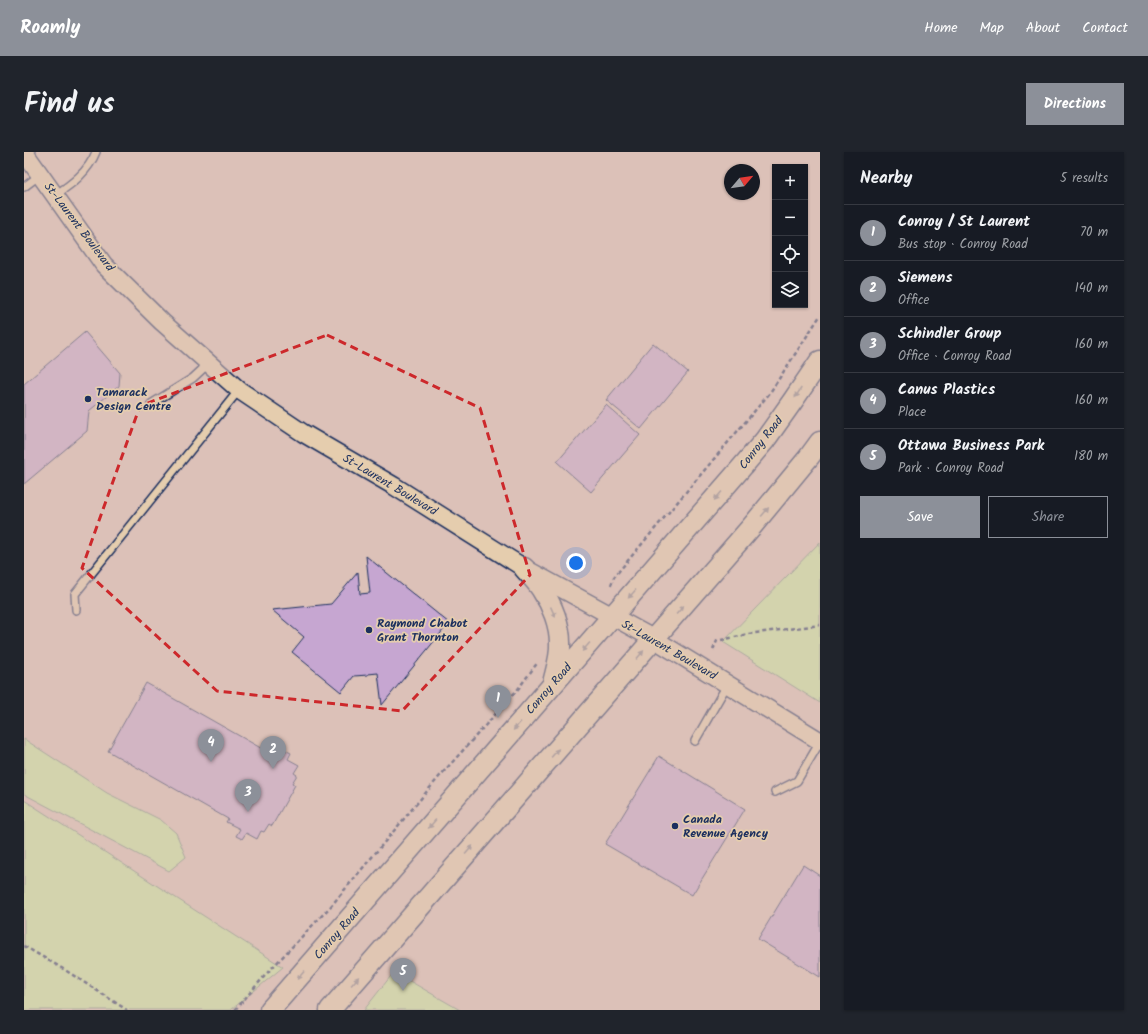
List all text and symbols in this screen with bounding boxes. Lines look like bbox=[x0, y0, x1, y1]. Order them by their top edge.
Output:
text: Roamly bbox=[20, 13, 80, 43]
text: Home bbox=[924, 17, 958, 39]
text: Map bbox=[980, 17, 1004, 39]
text: About bbox=[1026, 17, 1060, 39]
text: Contact bbox=[1082, 17, 1128, 39]
text: Find us bbox=[24, 82, 115, 127]
button: Directions bbox=[1026, 83, 1124, 125]
north arrow bbox=[724, 164, 760, 200]
map controls bbox=[772, 164, 808, 308]
button: + bbox=[772, 164, 808, 200]
text: Nearby bbox=[860, 165, 912, 192]
text: 5 results bbox=[1060, 168, 1108, 189]
street label: St-Laurent Boulevard bbox=[39, 178, 120, 276]
button: − bbox=[772, 200, 808, 236]
text: Conroy / St Laurent bbox=[898, 210, 1030, 234]
text: 1 bbox=[871, 222, 875, 243]
text: 70 m bbox=[1080, 222, 1108, 243]
text: Bus stop · Conroy Road bbox=[898, 234, 1028, 255]
button: locate bbox=[772, 236, 808, 272]
text: Siemens bbox=[898, 266, 952, 290]
button: layers bbox=[772, 272, 808, 308]
text: 2 bbox=[869, 278, 877, 299]
text: 140 m bbox=[1075, 278, 1108, 299]
text: Office bbox=[898, 290, 929, 311]
text: Schindler Group bbox=[898, 322, 1001, 346]
text: 3 bbox=[869, 334, 877, 355]
text: 160 m bbox=[1075, 334, 1108, 355]
text: Office · Conroy Road bbox=[898, 346, 1011, 367]
text: Canus Plastics bbox=[898, 378, 995, 402]
place label: Tamarack Design Centre bbox=[96, 383, 171, 416]
one-way arrow bbox=[794, 388, 802, 399]
text: 4 bbox=[869, 390, 877, 411]
text: 160 m bbox=[1075, 390, 1108, 411]
marker: Tamarack Design Centre bbox=[83, 394, 93, 404]
text: Place bbox=[898, 402, 926, 423]
street label: Conroy Road bbox=[734, 412, 788, 474]
text: Ottawa Business Park bbox=[898, 434, 1044, 458]
text: 5 bbox=[870, 446, 876, 467]
text: 180 m bbox=[1074, 446, 1108, 467]
street label: St-Laurent Boulevard bbox=[339, 449, 442, 521]
text: Park · Conroy Road bbox=[898, 458, 1003, 479]
one-way arrow bbox=[713, 490, 722, 501]
button: Save bbox=[860, 496, 980, 538]
button: Share bbox=[988, 496, 1108, 538]
one-way arrow bbox=[760, 506, 769, 517]
your location bbox=[566, 553, 586, 573]
one-way arrow bbox=[628, 588, 637, 599]
one-way arrow bbox=[675, 605, 684, 615]
one-way arrow bbox=[550, 606, 556, 617]
place label: Raymond Chabot Grant Thornton bbox=[377, 614, 468, 647]
street label: St-Laurent Boulevard bbox=[618, 615, 721, 686]
marker: Raymond Chabot Grant Thornton bbox=[364, 625, 374, 635]
one-way arrow bbox=[582, 642, 591, 651]
one-way arrow bbox=[636, 650, 645, 660]
street label: Conroy Road bbox=[521, 658, 577, 719]
pin: 1 bbox=[485, 685, 511, 718]
one-way arrow bbox=[513, 721, 522, 731]
pin: 4 bbox=[198, 729, 224, 762]
pin: 2 bbox=[260, 736, 286, 769]
one-way arrow bbox=[550, 747, 559, 758]
pin: 3 bbox=[235, 779, 261, 812]
place label: Canada Revenue Agency bbox=[683, 810, 769, 843]
one-way arrow bbox=[427, 819, 437, 829]
marker: Canada Revenue Agency bbox=[670, 821, 680, 831]
one-way arrow bbox=[464, 845, 473, 855]
street label: Conroy Road bbox=[309, 903, 365, 964]
pin: 5 bbox=[390, 958, 416, 991]
one-way arrow bbox=[296, 970, 305, 980]
one-way arrow bbox=[351, 975, 360, 986]

